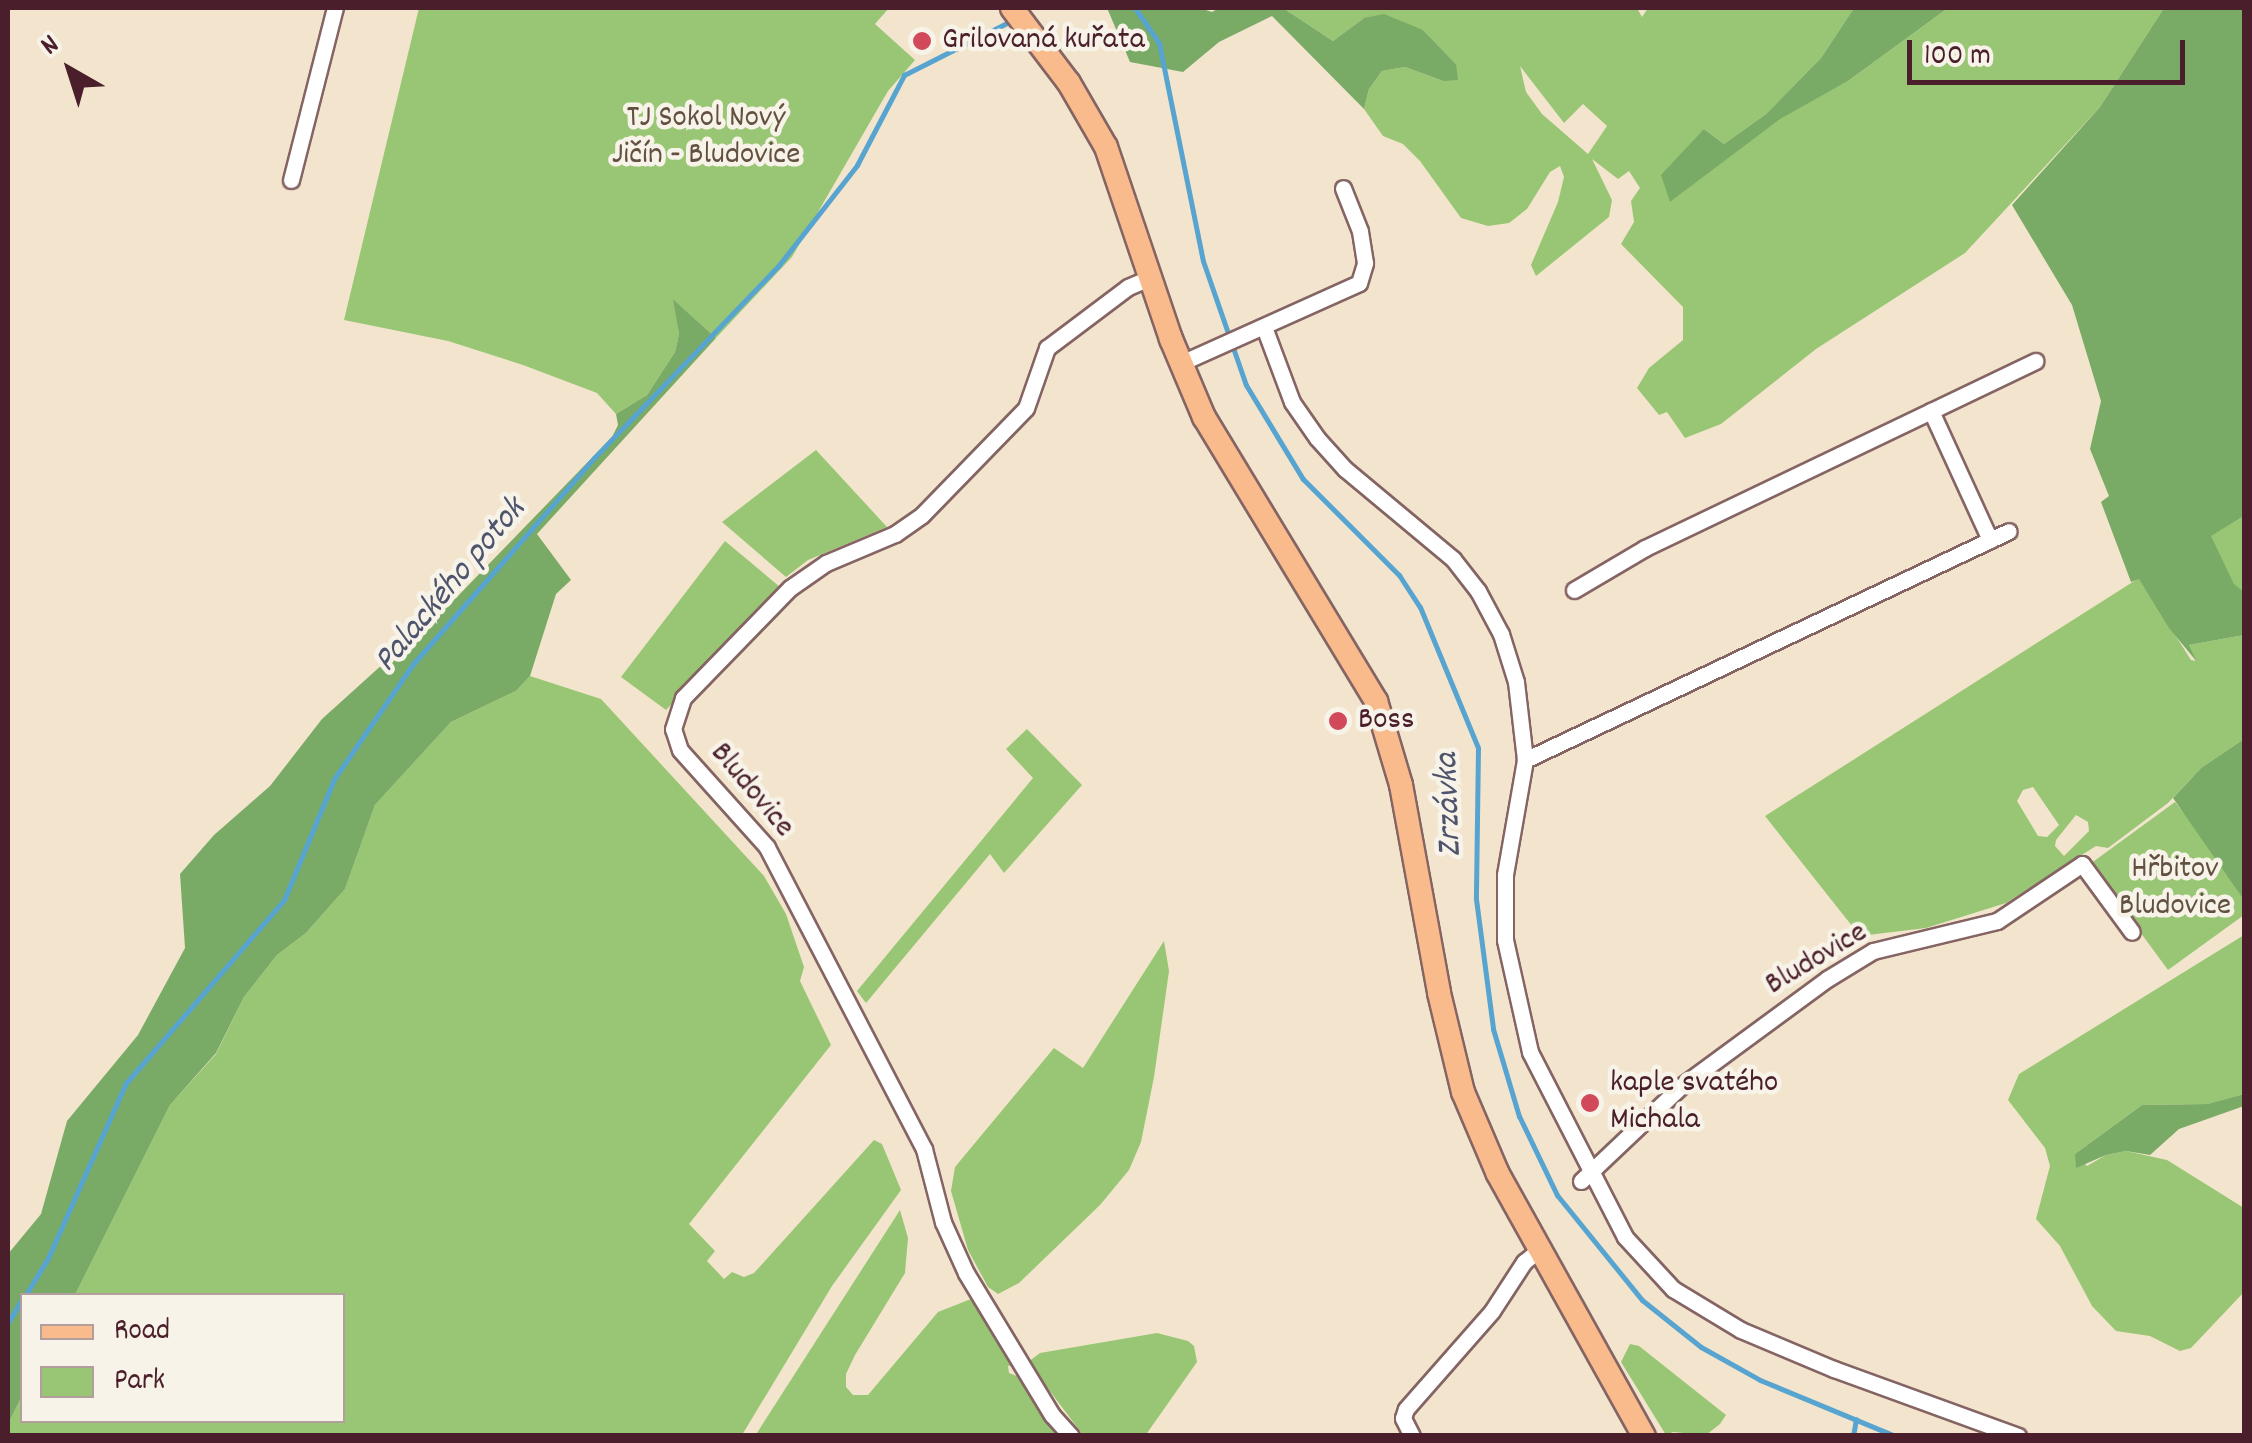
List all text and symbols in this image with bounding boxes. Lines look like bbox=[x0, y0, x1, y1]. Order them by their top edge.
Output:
north arrow bbox=[20, 20, 120, 120]
scale bar bbox=[1912, 20, 2190, 82]
place label: Grilovaná kuřata bbox=[942, 22, 1145, 60]
text: N bbox=[33, 27, 69, 67]
marker: Grilovaná kuřata bbox=[911, 30, 933, 52]
text: 100 m bbox=[1924, 36, 1991, 79]
park label: TJ Sokol Nový Jičín - Bludovice bbox=[612, 101, 800, 176]
water label: Palackého potok bbox=[366, 490, 536, 682]
place label: Boss bbox=[1358, 702, 1414, 740]
marker: Boss bbox=[1327, 710, 1349, 732]
street label: Bludovice bbox=[700, 736, 802, 846]
water label: Zrzávka bbox=[1427, 752, 1473, 858]
park label: Hřbitov Bludovice bbox=[2119, 852, 2231, 927]
street label: Bludovice bbox=[1759, 915, 1875, 1005]
place label: kaple svatého Michala bbox=[1610, 1066, 1778, 1141]
marker: kaple svatého Michala bbox=[1579, 1092, 1601, 1114]
legend bbox=[20, 1293, 345, 1423]
text: Road bbox=[114, 1311, 170, 1354]
text: Park bbox=[114, 1361, 165, 1404]

